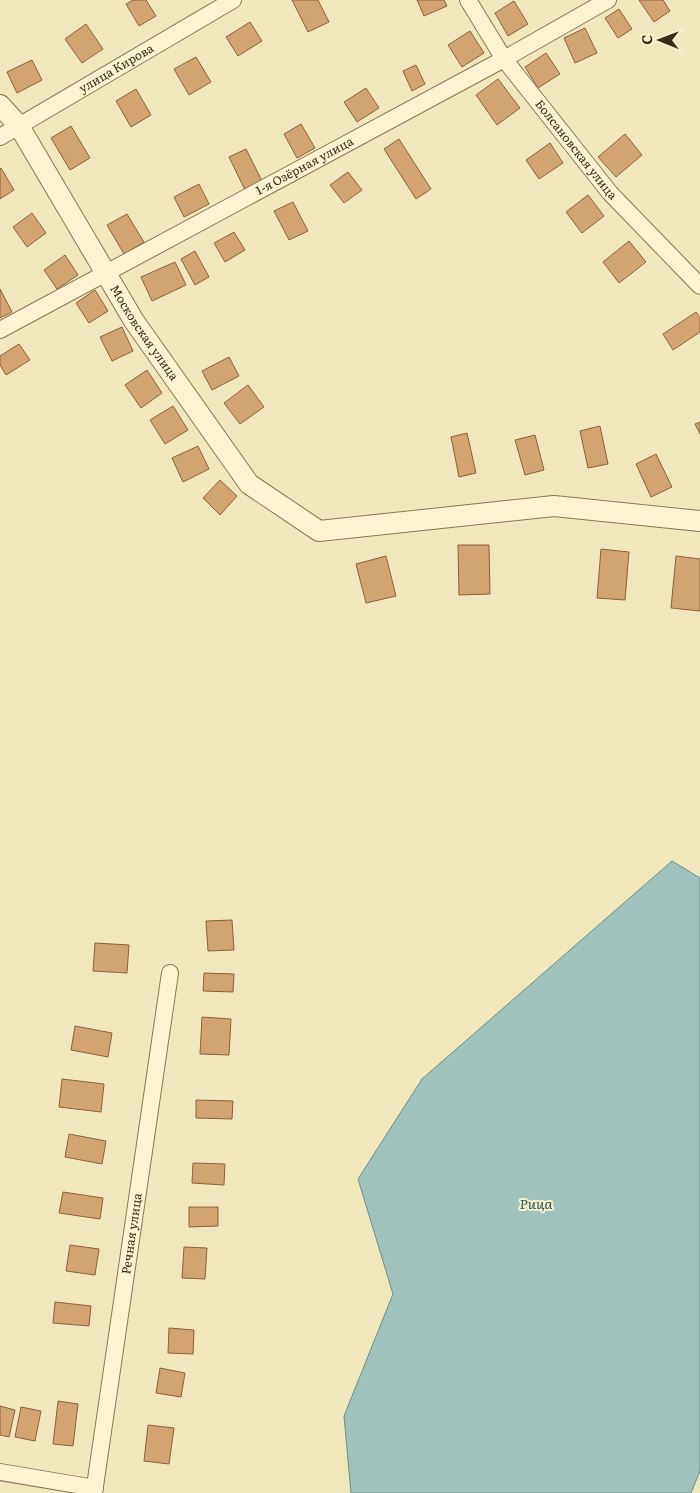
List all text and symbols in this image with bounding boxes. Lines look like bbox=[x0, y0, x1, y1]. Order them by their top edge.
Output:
north arrow bbox=[635, 15, 685, 65]
text: С bbox=[636, 35, 656, 45]
street label: улица Кирова bbox=[75, 38, 157, 97]
street label: Болсановская улица bbox=[531, 95, 622, 204]
street label: 1-я Озёрная улица bbox=[252, 131, 357, 199]
street label: Московская улица bbox=[106, 281, 184, 384]
street label: Речная улица bbox=[116, 1191, 146, 1275]
water label: Рица bbox=[520, 1193, 552, 1213]

